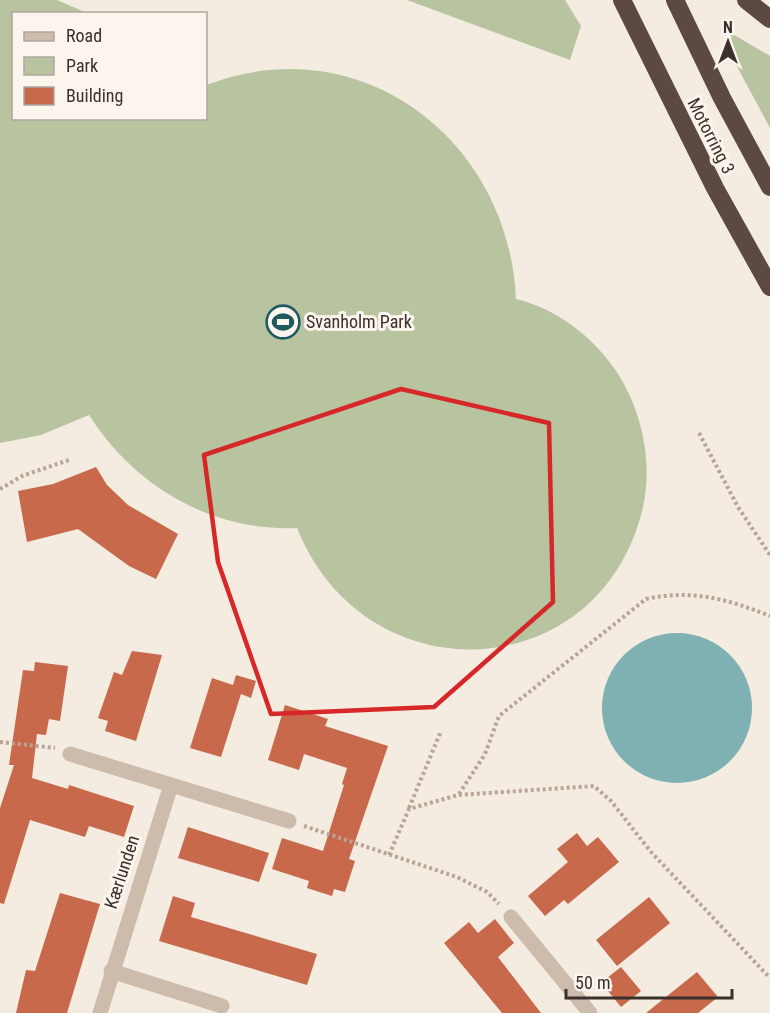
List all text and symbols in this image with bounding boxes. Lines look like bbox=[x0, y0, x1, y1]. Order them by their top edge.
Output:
legend bbox=[12, 12, 207, 120]
north arrow bbox=[698, 12, 758, 72]
text: N bbox=[723, 18, 733, 37]
text: Road bbox=[66, 25, 102, 46]
text: Park bbox=[66, 55, 98, 76]
text: Building bbox=[66, 85, 123, 106]
street label: Motorring 3 bbox=[683, 94, 740, 177]
sports icon: Svanholm Park bbox=[265, 304, 301, 340]
place label: Svanholm Park bbox=[306, 311, 412, 332]
street label: Kærlunden bbox=[100, 832, 143, 911]
scale bar bbox=[566, 962, 732, 1000]
text: 50 m bbox=[575, 972, 610, 993]

